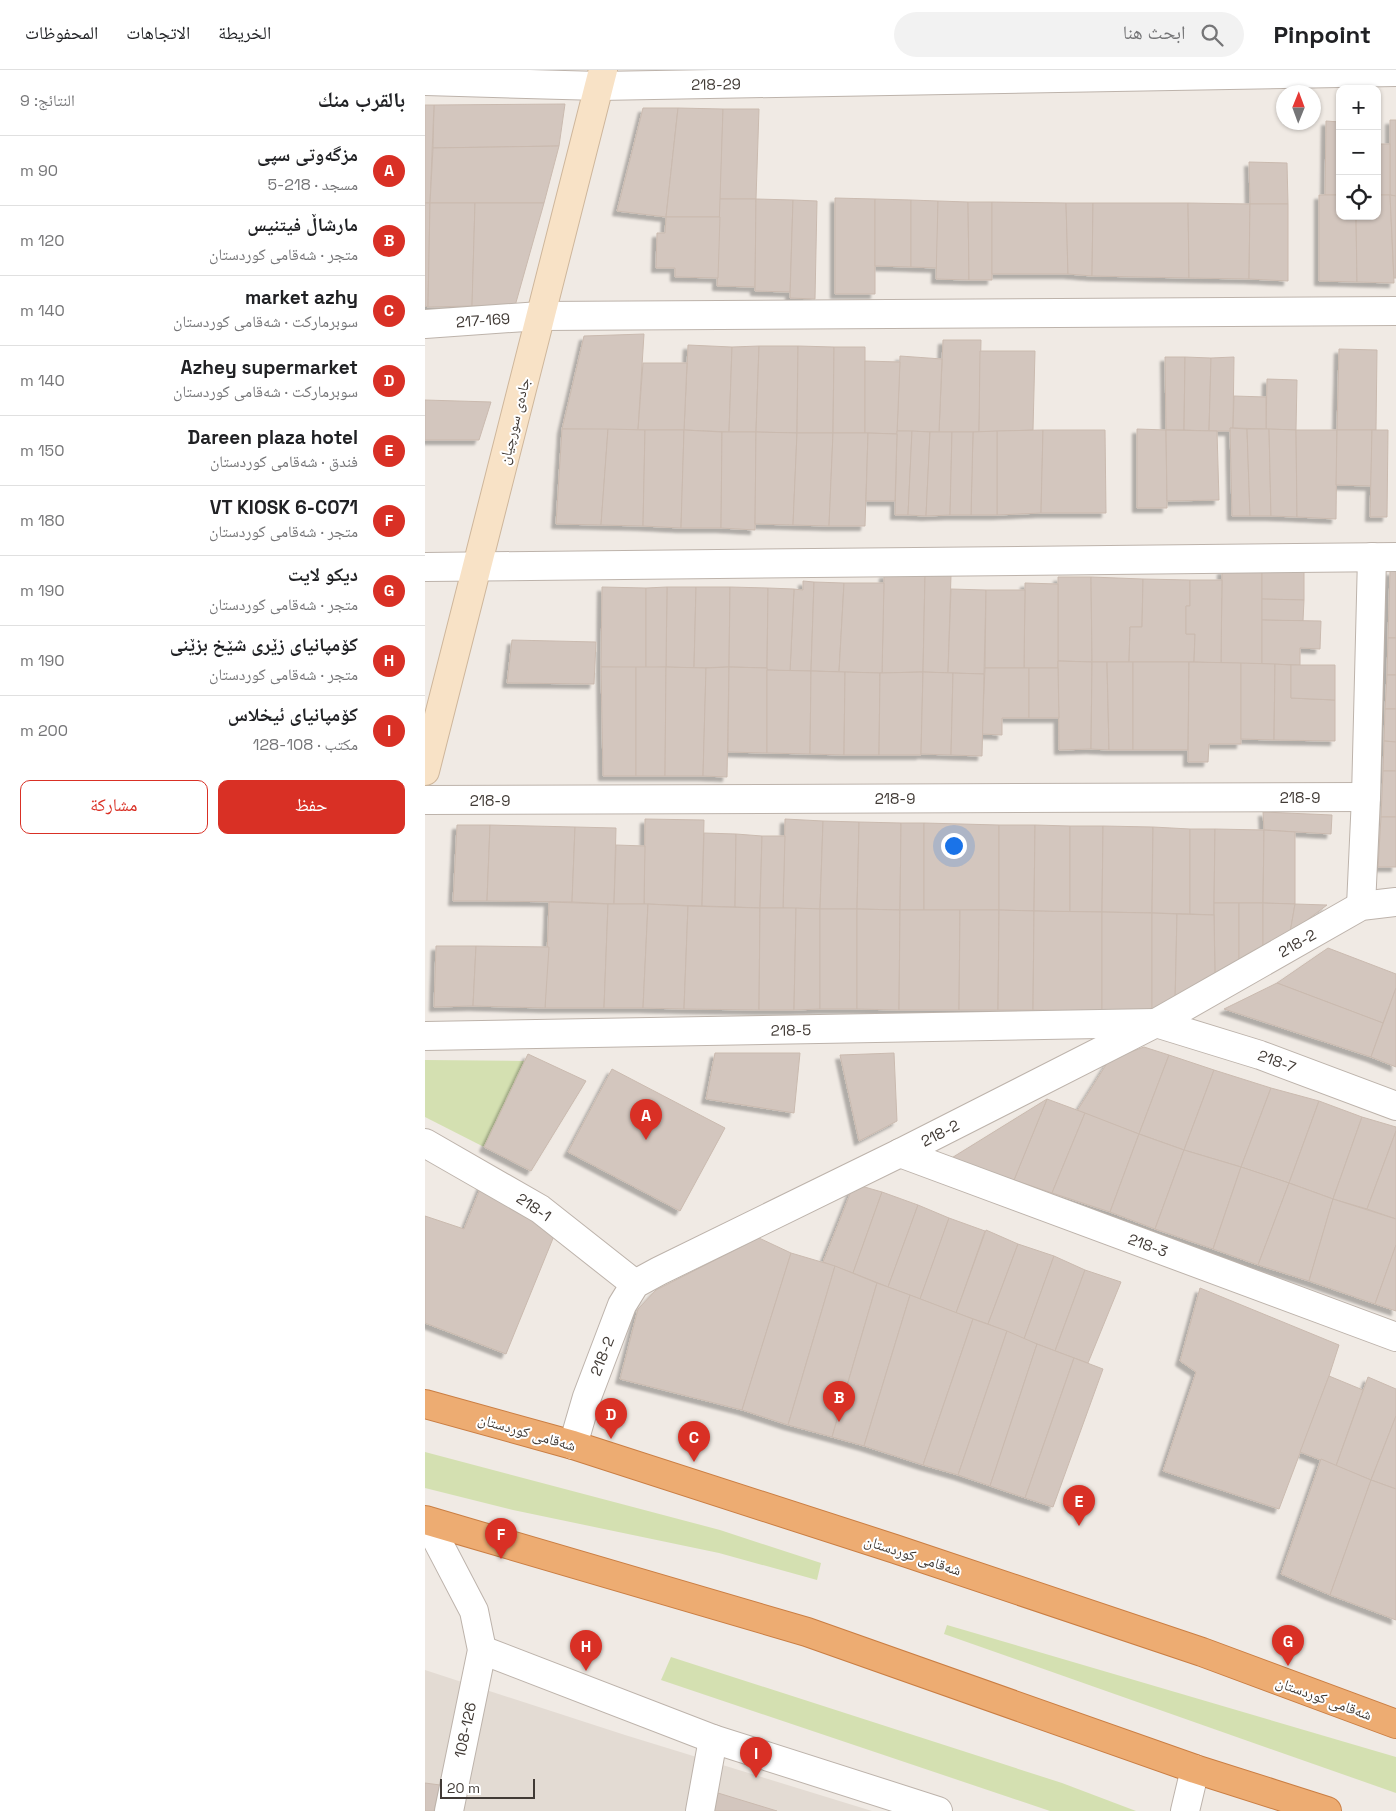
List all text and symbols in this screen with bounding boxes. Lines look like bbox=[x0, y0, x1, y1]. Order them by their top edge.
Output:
search box bbox=[894, 12, 1244, 57]
text: Pinpoint bbox=[1274, 19, 1371, 50]
text: ابحث هنا bbox=[1123, 20, 1186, 45]
text: المحفوظات bbox=[25, 21, 98, 44]
text: الاتجاهات bbox=[126, 21, 190, 44]
text: الخريطة bbox=[218, 21, 271, 44]
icon: search bbox=[1198, 21, 1226, 49]
street label: 218-29 bbox=[691, 74, 741, 94]
north arrow bbox=[1276, 85, 1321, 130]
map controls bbox=[1336, 85, 1381, 220]
button: + bbox=[1336, 85, 1381, 130]
text: بالقرب منك bbox=[318, 86, 405, 113]
text: النتائج: 9 bbox=[20, 90, 75, 111]
button: − bbox=[1336, 130, 1381, 175]
text: مزگەوتی سپی bbox=[257, 142, 358, 167]
text: 90 m bbox=[20, 160, 58, 181]
text: A bbox=[384, 160, 394, 181]
text: مسجد · 218-5 bbox=[267, 174, 358, 195]
button: locate bbox=[1336, 175, 1381, 220]
text: مارشاڵ فیتنیس bbox=[247, 212, 358, 237]
text: 120 m bbox=[20, 230, 64, 251]
text: B bbox=[384, 230, 394, 251]
text: متجر · شەقامی کوردستان bbox=[209, 244, 358, 265]
text: market azhy bbox=[245, 285, 358, 310]
text: 140 m bbox=[20, 300, 65, 321]
text: C bbox=[384, 300, 394, 321]
street label: 217-169 bbox=[455, 309, 511, 331]
text: سوبرماركت · شەقامی کوردستان bbox=[173, 311, 358, 332]
text: Azhey supermarket bbox=[180, 355, 358, 380]
text: 140 m bbox=[20, 370, 65, 391]
text: D bbox=[384, 370, 394, 391]
street label: جادەی سورچیان bbox=[494, 375, 535, 467]
text: سوبرماركت · شەقامی کوردستان bbox=[173, 381, 358, 402]
text: Dareen plaza hotel bbox=[188, 425, 358, 450]
text: 150 m bbox=[20, 440, 64, 461]
text: E bbox=[385, 440, 393, 461]
text: فندق · شەقامی کوردستان bbox=[210, 451, 358, 472]
text: VT KIOSK 6-C071 bbox=[210, 495, 358, 520]
text: 180 m bbox=[20, 510, 65, 531]
text: F bbox=[385, 510, 393, 531]
text: متجر · شەقامی کوردستان bbox=[209, 521, 358, 542]
text: ديكو لايت bbox=[288, 562, 358, 587]
text: 190 m bbox=[20, 580, 65, 601]
text: G bbox=[384, 580, 394, 601]
text: متجر · شەقامی کوردستان bbox=[209, 594, 358, 615]
text: کۆمپانیای زێری شێخ بزێنی bbox=[170, 632, 358, 657]
text: 190 m bbox=[20, 650, 65, 671]
text: H bbox=[384, 650, 394, 671]
text: متجر · شەقامی کوردستان bbox=[209, 664, 358, 685]
text: کۆمپانیای ئیخلاس bbox=[228, 702, 358, 727]
text: 200 m bbox=[20, 720, 68, 741]
text: I bbox=[387, 720, 391, 741]
text: مكتب · 108-128 bbox=[253, 734, 358, 755]
button: مشاركة bbox=[20, 780, 208, 834]
button: حفظ bbox=[218, 780, 405, 834]
street label: 218-9 bbox=[1280, 788, 1320, 807]
street label: 218-9 bbox=[875, 789, 915, 808]
street label: 218-9 bbox=[470, 791, 510, 810]
your location bbox=[941, 833, 967, 859]
street label: 218-2 bbox=[1275, 925, 1319, 961]
street label: 218-5 bbox=[771, 1020, 811, 1040]
street label: 218-7 bbox=[1255, 1045, 1299, 1077]
pin: A bbox=[630, 1099, 662, 1140]
street label: 218-2 bbox=[918, 1115, 962, 1151]
street label: 218-1 bbox=[513, 1189, 555, 1225]
street label: 218-3 bbox=[1126, 1229, 1170, 1261]
street label: 218-2 bbox=[586, 1334, 618, 1378]
pin: B bbox=[823, 1381, 855, 1422]
pin: D bbox=[595, 1398, 627, 1439]
street label: شەقامی کوردستان bbox=[476, 1409, 578, 1456]
pin: C bbox=[678, 1421, 710, 1462]
pin: E bbox=[1063, 1485, 1095, 1526]
pin: F bbox=[485, 1518, 517, 1559]
street label: شەقامی کوردستان bbox=[862, 1530, 964, 1581]
pin: G bbox=[1272, 1625, 1304, 1666]
pin: H bbox=[570, 1630, 602, 1671]
street label: شەقامی کوردستان bbox=[1273, 1672, 1375, 1725]
street label: 108-126 bbox=[450, 1700, 480, 1760]
pin: I bbox=[740, 1737, 772, 1778]
scale bar bbox=[440, 1776, 535, 1799]
text: 20 m bbox=[447, 1779, 480, 1797]

